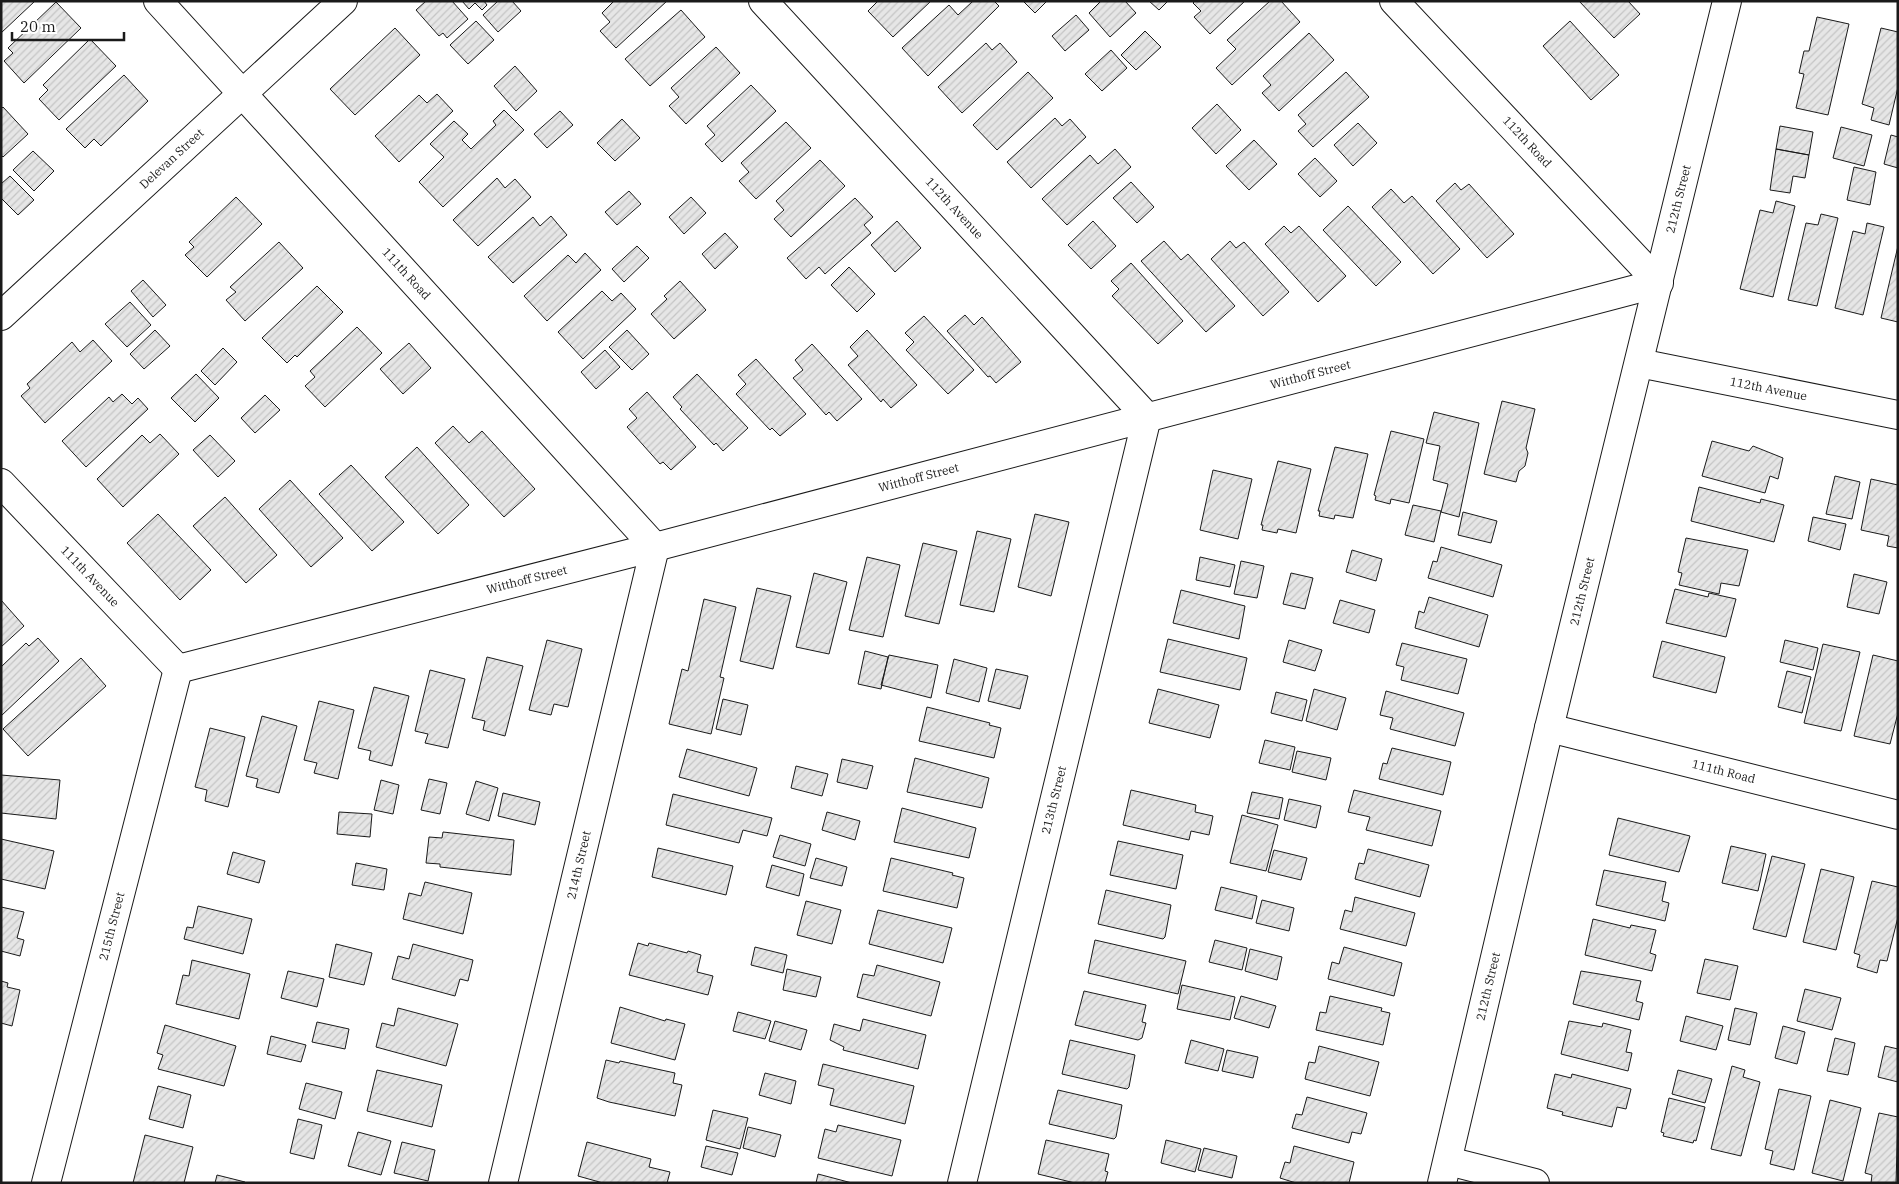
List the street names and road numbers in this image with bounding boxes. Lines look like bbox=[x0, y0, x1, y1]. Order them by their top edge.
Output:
street label: 112th Road bbox=[1500, 113, 1555, 170]
street label: Delevan Street bbox=[136, 125, 207, 192]
street label: 212th Street bbox=[1662, 163, 1694, 235]
street label: 112th Avenue bbox=[923, 174, 987, 242]
street label: 111th Road bbox=[379, 245, 434, 303]
street label: Witthoff Street bbox=[1268, 356, 1352, 392]
street label: 112th Avenue bbox=[1729, 373, 1808, 404]
street label: Witthoff Street bbox=[877, 459, 960, 495]
street label: 111th Avenue bbox=[58, 543, 123, 610]
street label: 212th Street bbox=[1566, 556, 1598, 627]
street label: Witthoff Street bbox=[485, 562, 569, 597]
street label: 111th Road bbox=[1691, 756, 1757, 786]
street label: 213th Street bbox=[1038, 764, 1069, 836]
street label: 214th Street bbox=[563, 829, 594, 901]
street label: 215th Street bbox=[95, 890, 127, 962]
street label: 212th Street bbox=[1472, 951, 1503, 1022]

